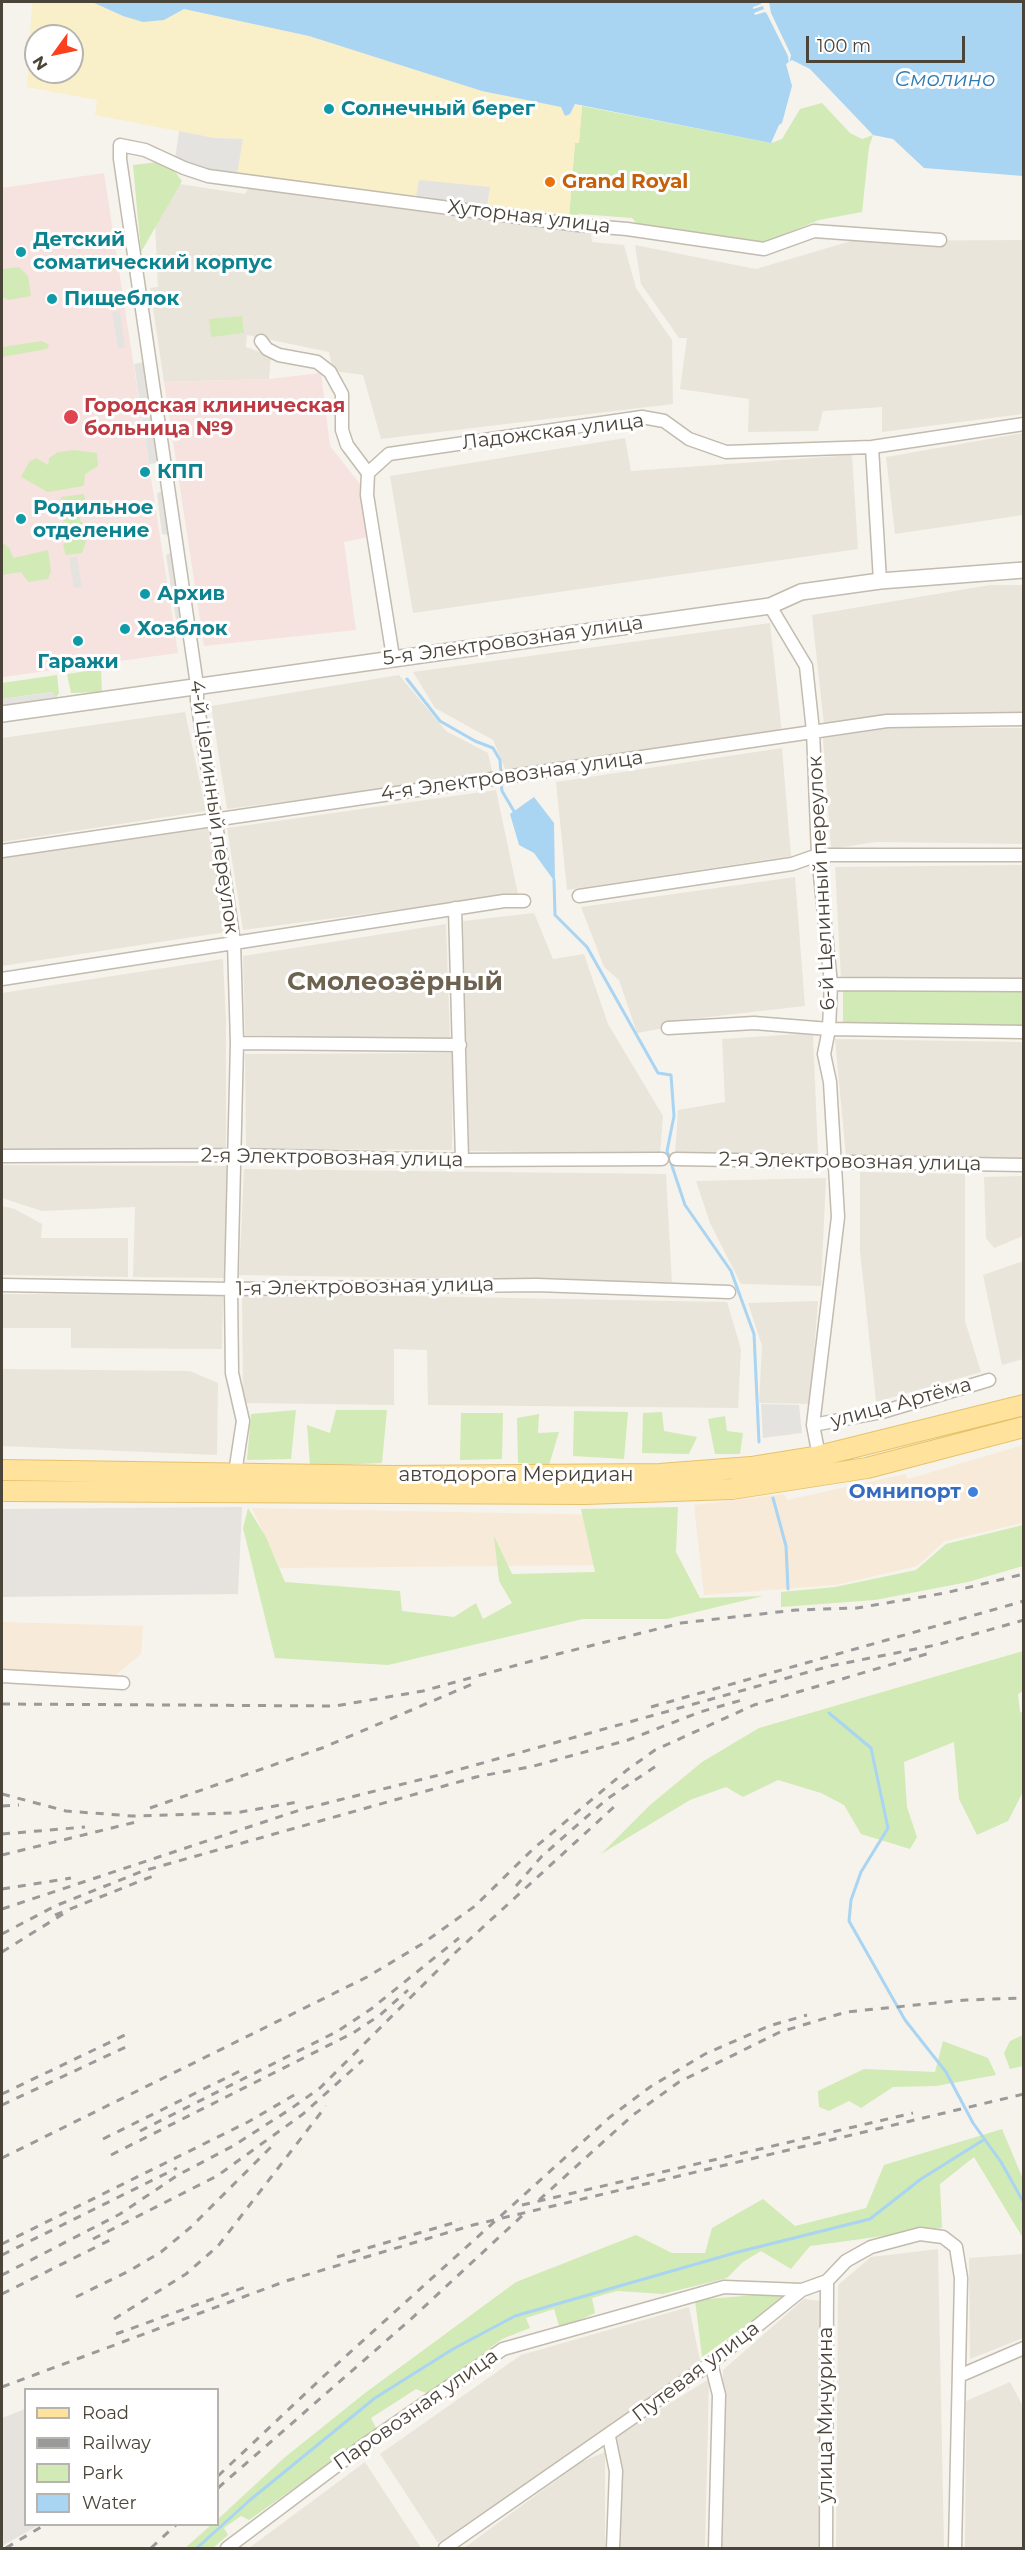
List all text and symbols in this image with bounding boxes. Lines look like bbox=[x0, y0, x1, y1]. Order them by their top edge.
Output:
north arrow bbox=[24, 24, 84, 84]
scale bar bbox=[809, 24, 968, 62]
text: 100 m bbox=[817, 35, 871, 57]
text: N bbox=[29, 52, 52, 74]
water label: Смолино bbox=[895, 67, 995, 93]
place label: Солнечный берег bbox=[341, 97, 535, 121]
marker: Солнечный берег bbox=[322, 102, 336, 116]
place label: Grand Royal bbox=[562, 170, 688, 194]
marker: Grand Royal bbox=[543, 175, 557, 189]
street label: Хуторная улица bbox=[446, 195, 612, 239]
place label: Детский соматический корпус bbox=[33, 228, 272, 275]
marker: Детский соматический корпус bbox=[14, 245, 28, 259]
place label: Пищеблок bbox=[64, 287, 179, 311]
marker: Пищеблок bbox=[45, 292, 59, 306]
place label: Городская клиническая больница №9 bbox=[84, 394, 345, 441]
marker: Городская клиническая больница №9 bbox=[62, 408, 80, 426]
street label: Ладожская улица bbox=[461, 409, 645, 455]
place label: КПП bbox=[157, 460, 204, 484]
marker: КПП bbox=[138, 465, 152, 479]
place label: Родильное отделение bbox=[33, 496, 154, 543]
marker: Родильное отделение bbox=[14, 512, 28, 526]
place label: Архив bbox=[157, 582, 225, 606]
marker: Архив bbox=[138, 587, 152, 601]
street label: 5-я Электровозная улица bbox=[381, 611, 645, 671]
place label: Хозблок bbox=[137, 617, 228, 641]
marker: Хозблок bbox=[118, 622, 132, 636]
marker: Гаражи bbox=[71, 634, 85, 648]
place label: Гаражи bbox=[37, 650, 119, 674]
street label: 4-й Целинный переулок bbox=[184, 679, 244, 935]
street label: 4-я Электровозная улица bbox=[379, 746, 645, 806]
street label: 6-й Целинный переулок bbox=[803, 755, 841, 1011]
district label: Смолеозёрный bbox=[287, 966, 503, 998]
street label: 2-я Электровозная улица bbox=[201, 1144, 463, 1172]
street label: 2-я Электровозная улица bbox=[719, 1148, 981, 1176]
street label: 1-я Электровозная улица bbox=[236, 1273, 494, 1301]
street label: улица Артёма bbox=[828, 1373, 974, 1433]
street label: автодорога Меридиан bbox=[398, 1463, 634, 1487]
place label: Омнипорт bbox=[849, 1480, 961, 1504]
marker: Омнипорт bbox=[966, 1485, 980, 1499]
street label: Путевая улица bbox=[628, 2316, 764, 2428]
street label: улица Мичурина bbox=[814, 2327, 838, 2503]
street label: Паровозная улица bbox=[329, 2344, 503, 2476]
legend bbox=[24, 2388, 219, 2526]
text: Road bbox=[82, 2402, 129, 2424]
text: Railway bbox=[82, 2432, 151, 2454]
text: Park bbox=[82, 2462, 123, 2484]
text: Water bbox=[82, 2492, 137, 2514]

